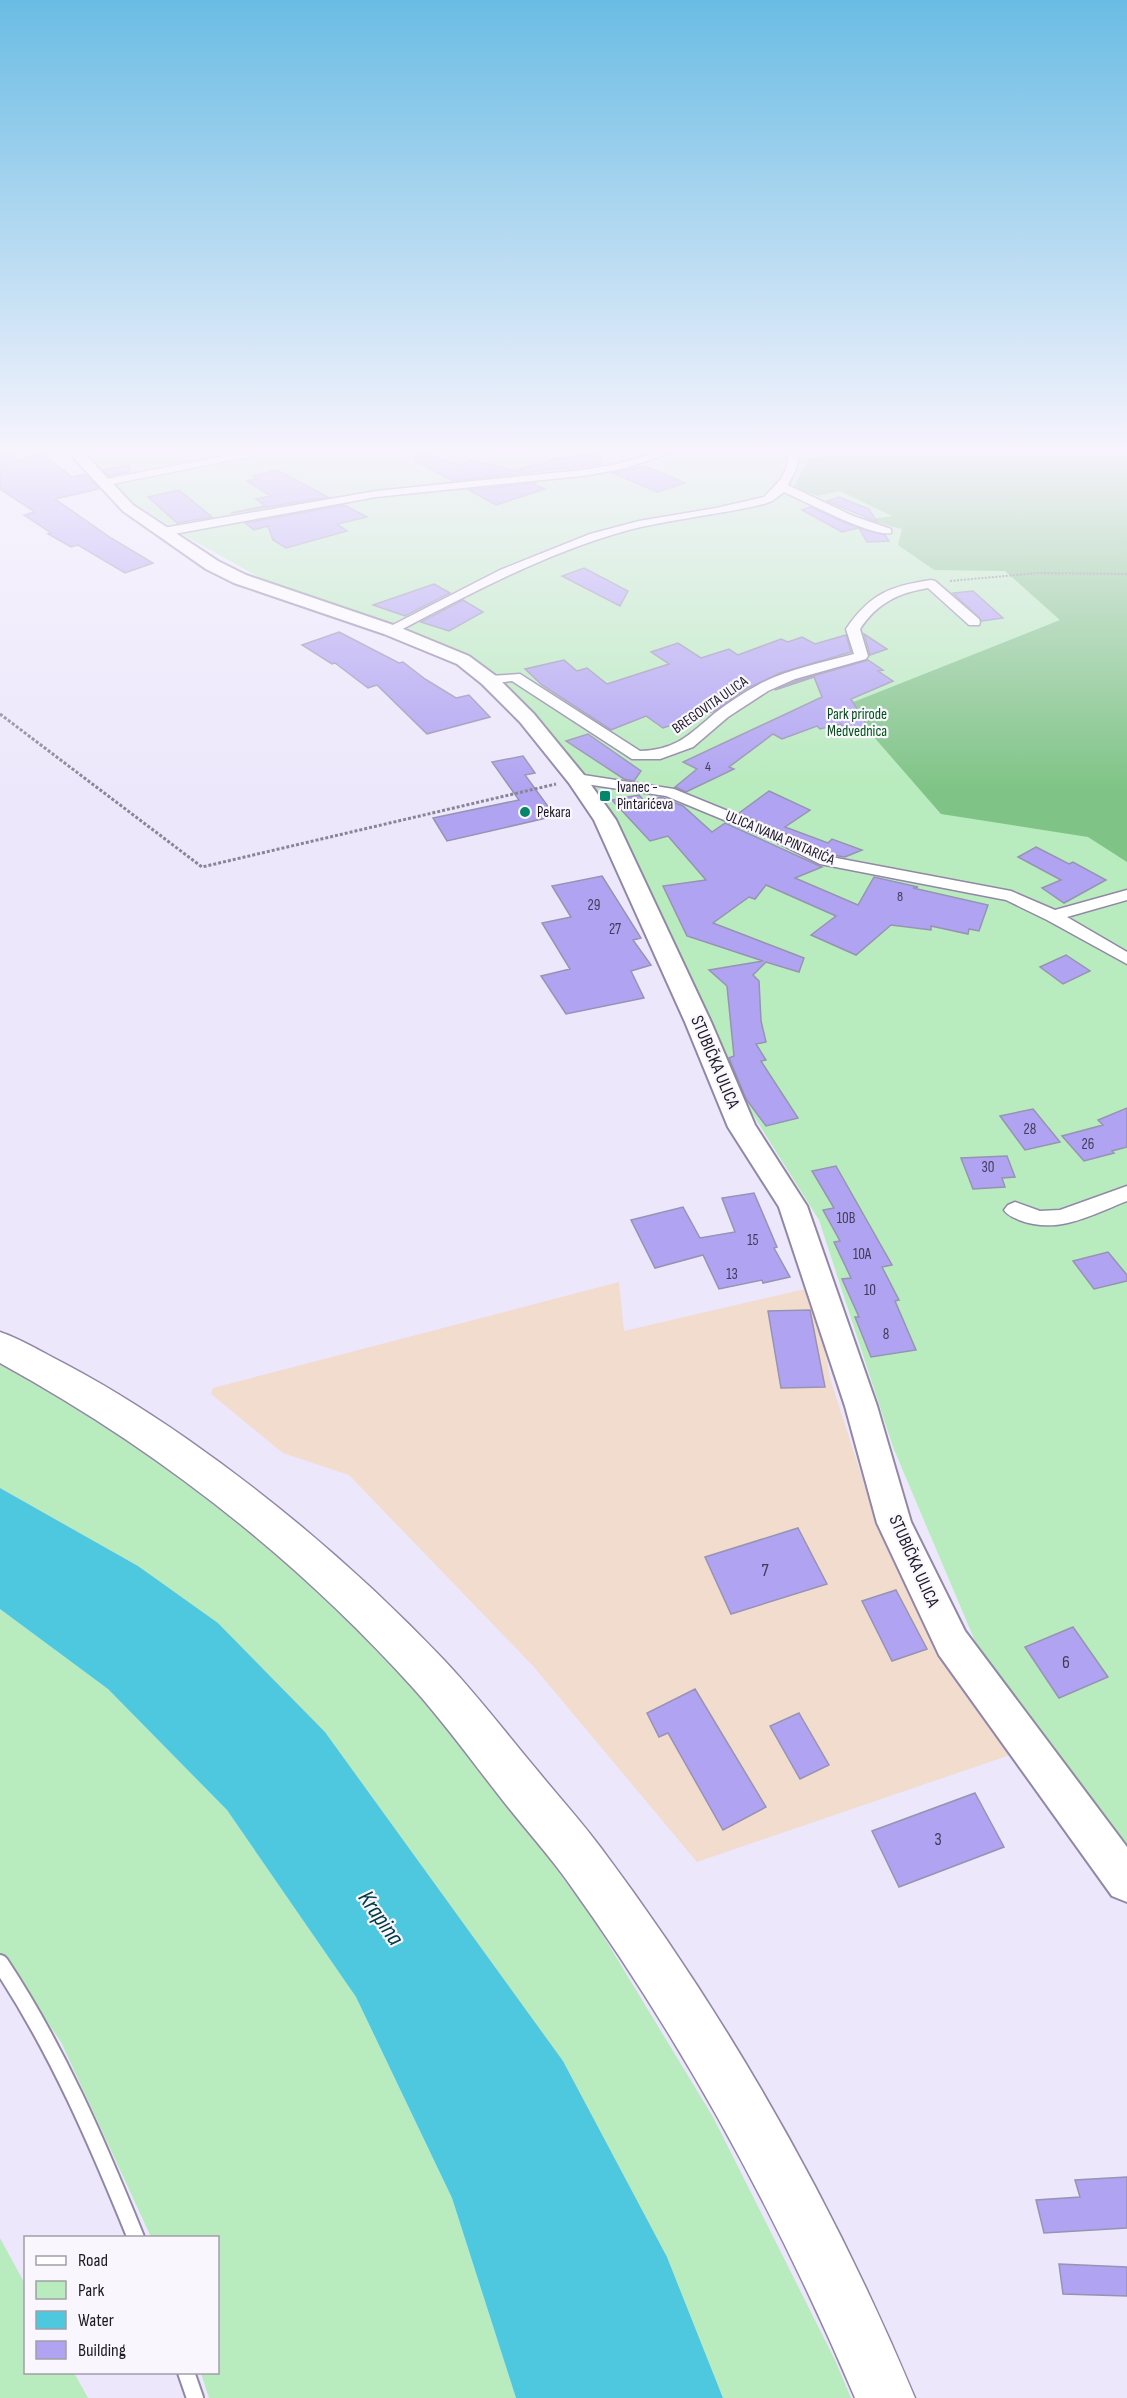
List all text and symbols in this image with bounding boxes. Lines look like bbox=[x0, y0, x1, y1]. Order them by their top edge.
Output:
street label: BREGOVITA ULICA bbox=[668, 672, 752, 738]
park label: Park prirode Medvednica bbox=[827, 705, 887, 741]
house number: 4 bbox=[705, 758, 711, 775]
place label: Ivanec - Pintarićeva bbox=[617, 778, 673, 814]
marker: Ivanec - Pintarićeva bbox=[598, 789, 612, 803]
place label: Pekara bbox=[537, 803, 571, 822]
marker: Pekara bbox=[518, 805, 532, 819]
street label: ULICA IVANA PINTARIĆA bbox=[722, 806, 838, 870]
house number: 8 bbox=[897, 888, 903, 905]
house number: 29 bbox=[588, 896, 600, 915]
house number: 27 bbox=[609, 920, 621, 939]
street label: STUBIČKA ULICA bbox=[686, 1013, 744, 1112]
house number: 28 bbox=[1024, 1120, 1036, 1139]
house number: 26 bbox=[1082, 1135, 1094, 1154]
house number: 30 bbox=[982, 1158, 994, 1177]
house number: 10B bbox=[837, 1209, 856, 1228]
house number: 15 bbox=[747, 1231, 759, 1250]
house number: 10A bbox=[853, 1245, 872, 1264]
house number: 13 bbox=[726, 1265, 738, 1284]
house number: 10 bbox=[864, 1281, 876, 1300]
house number: 8 bbox=[883, 1325, 889, 1344]
street label: STUBIČKA ULICA bbox=[884, 1512, 944, 1611]
house number: 7 bbox=[761, 1560, 769, 1581]
house number: 6 bbox=[1062, 1652, 1070, 1673]
house number: 3 bbox=[934, 1829, 942, 1850]
water label: Krapina bbox=[352, 1885, 410, 1951]
legend bbox=[24, 2236, 219, 2374]
text: Road bbox=[78, 2250, 108, 2271]
text: Park bbox=[78, 2280, 104, 2301]
text: Water bbox=[78, 2310, 114, 2331]
text: Building bbox=[78, 2340, 126, 2361]

